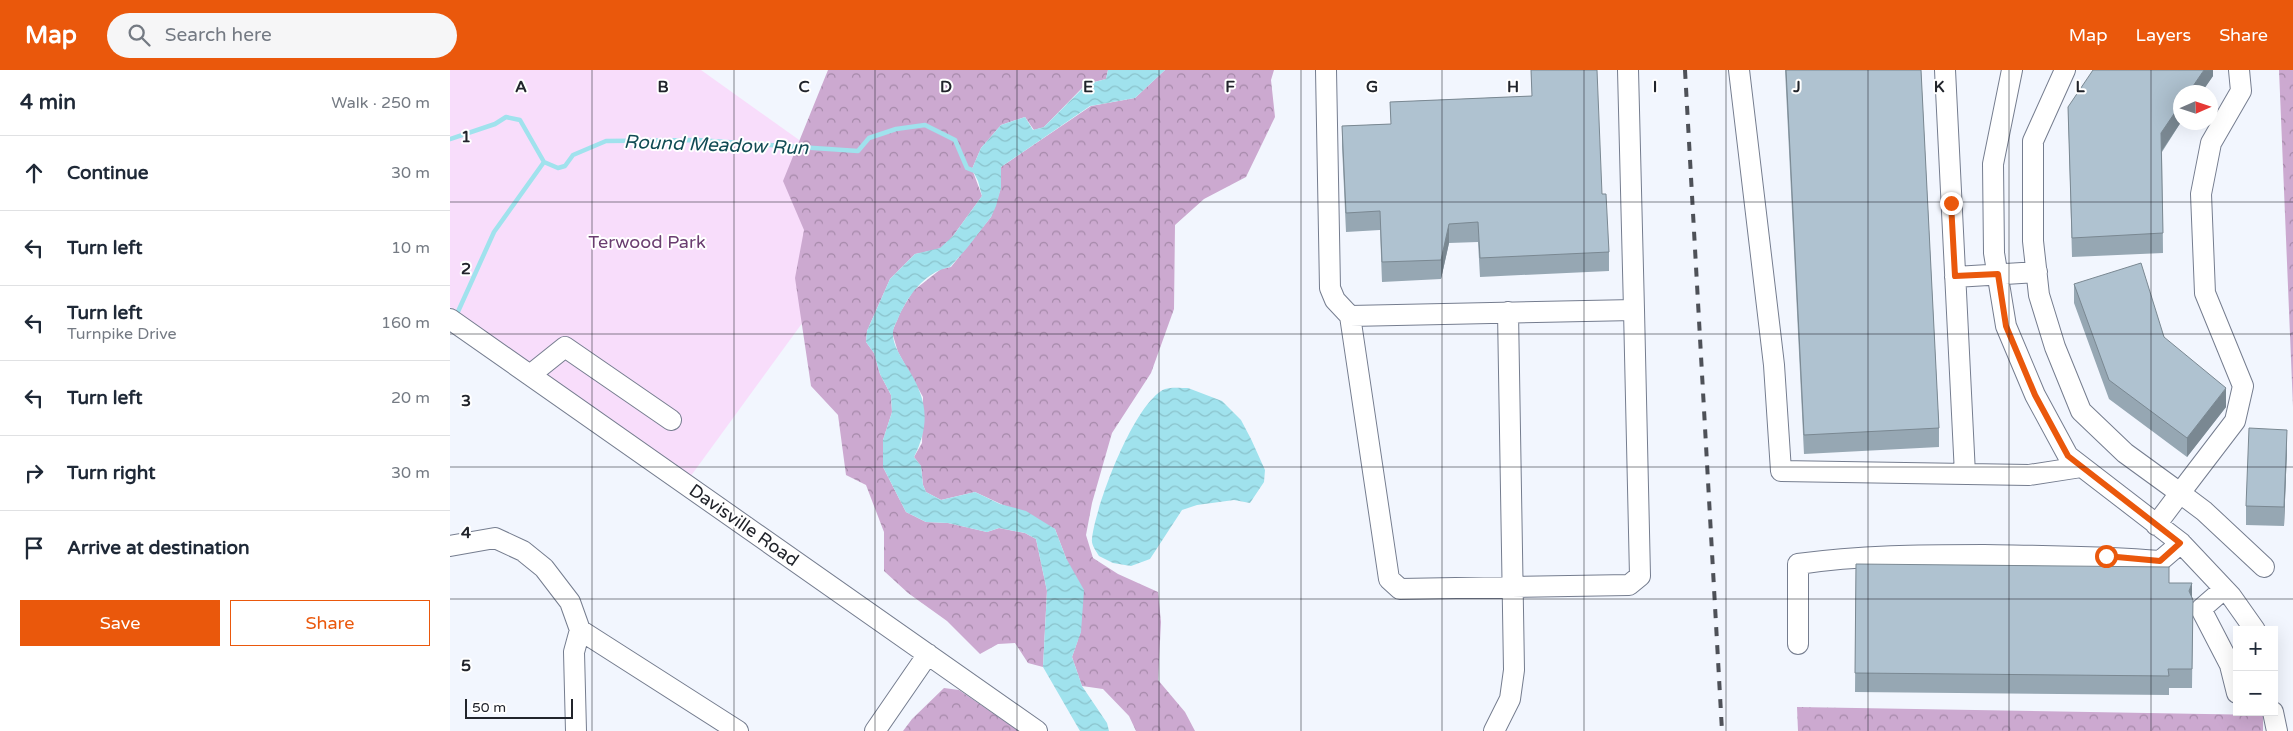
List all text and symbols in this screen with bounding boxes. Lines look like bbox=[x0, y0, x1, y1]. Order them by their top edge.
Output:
search box bbox=[107, 13, 457, 58]
text: Map bbox=[25, 21, 77, 50]
icon: search bbox=[125, 21, 153, 49]
text: Search here bbox=[165, 24, 272, 46]
text: Map bbox=[2069, 24, 2108, 46]
text: Layers bbox=[2136, 24, 2191, 46]
text: Share bbox=[2219, 24, 2268, 46]
text: A bbox=[515, 77, 527, 97]
text: B bbox=[657, 77, 669, 97]
text: C bbox=[798, 77, 810, 97]
text: D bbox=[940, 77, 952, 97]
text: E bbox=[1083, 77, 1093, 97]
text: F bbox=[1225, 77, 1235, 97]
text: G bbox=[1366, 77, 1378, 97]
text: H bbox=[1507, 77, 1519, 97]
text: I bbox=[1653, 77, 1657, 97]
text: J bbox=[1792, 77, 1801, 97]
text: K bbox=[1934, 77, 1945, 97]
text: L bbox=[2075, 77, 2085, 97]
north arrow bbox=[2173, 85, 2218, 130]
text: 4 min bbox=[20, 90, 76, 115]
text: Walk · 250 m bbox=[331, 93, 430, 113]
text: 1 bbox=[461, 127, 471, 147]
water label: Round Meadow Run bbox=[623, 131, 809, 159]
icon: ahead bbox=[20, 159, 48, 187]
text: Continue bbox=[67, 162, 149, 184]
text: 30 m bbox=[391, 163, 430, 183]
route end bbox=[1940, 192, 1963, 215]
park label: Terwood Park bbox=[588, 231, 706, 253]
icon: left bbox=[20, 234, 48, 262]
text: Turn left bbox=[67, 237, 143, 259]
text: 10 m bbox=[391, 238, 430, 258]
text: 2 bbox=[461, 259, 471, 279]
text: Turn left bbox=[67, 302, 143, 324]
icon: left bbox=[20, 309, 48, 337]
text: 160 m bbox=[381, 313, 430, 333]
text: Turnpike Drive bbox=[67, 324, 177, 344]
icon: left bbox=[20, 384, 48, 412]
text: Turn left bbox=[67, 387, 143, 409]
text: 20 m bbox=[391, 388, 430, 408]
text: 3 bbox=[461, 391, 471, 411]
icon: right bbox=[20, 459, 48, 487]
text: Turn right bbox=[67, 462, 155, 484]
text: 30 m bbox=[391, 463, 430, 483]
street label: Davisville Road bbox=[685, 479, 803, 571]
text: 4 bbox=[461, 523, 471, 543]
icon: arrive bbox=[20, 534, 48, 562]
text: Arrive at destination bbox=[67, 537, 250, 559]
route start bbox=[2095, 545, 2118, 568]
button: Save bbox=[20, 600, 220, 646]
button: Share bbox=[230, 600, 430, 646]
map controls bbox=[2233, 626, 2278, 716]
button: + bbox=[2233, 626, 2278, 671]
text: 5 bbox=[461, 656, 471, 676]
button: − bbox=[2233, 671, 2278, 716]
scale bar bbox=[465, 696, 572, 719]
text: 50 m bbox=[472, 699, 506, 716]

